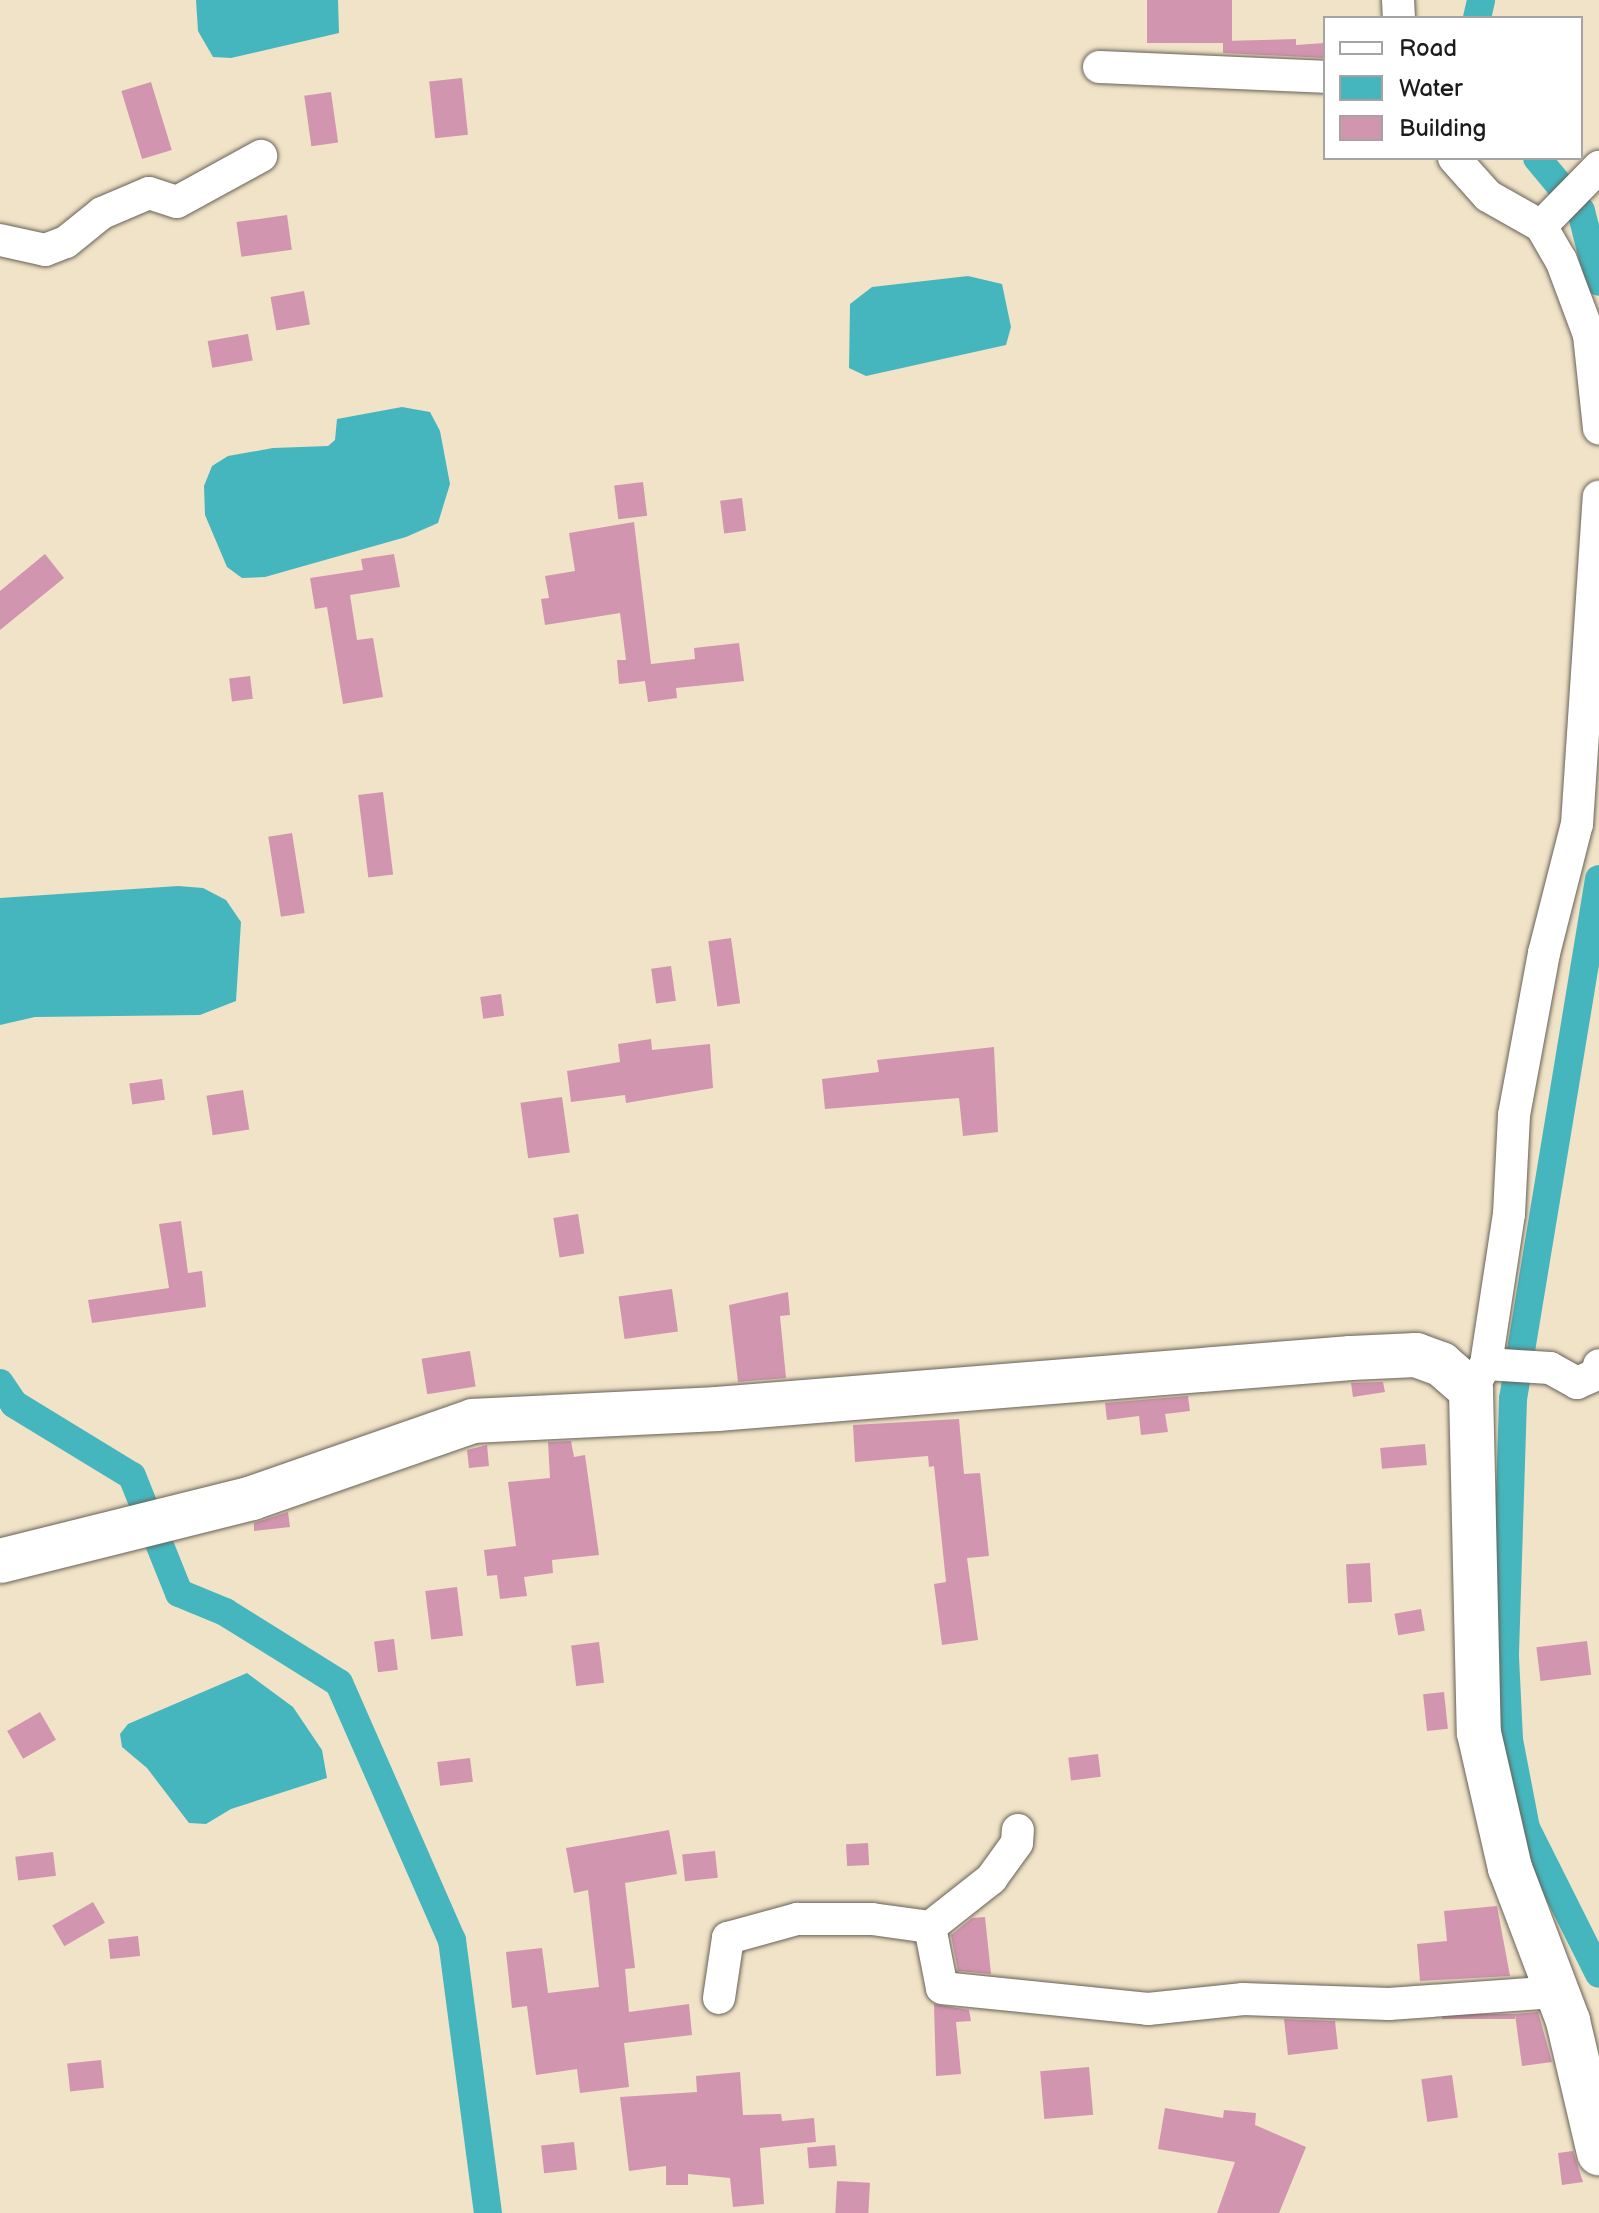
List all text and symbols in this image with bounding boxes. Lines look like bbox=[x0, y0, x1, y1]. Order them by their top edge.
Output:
legend bbox=[1323, 16, 1583, 160]
text: Road bbox=[1399, 34, 1457, 63]
text: Water bbox=[1399, 74, 1463, 103]
text: Building bbox=[1399, 114, 1486, 143]

